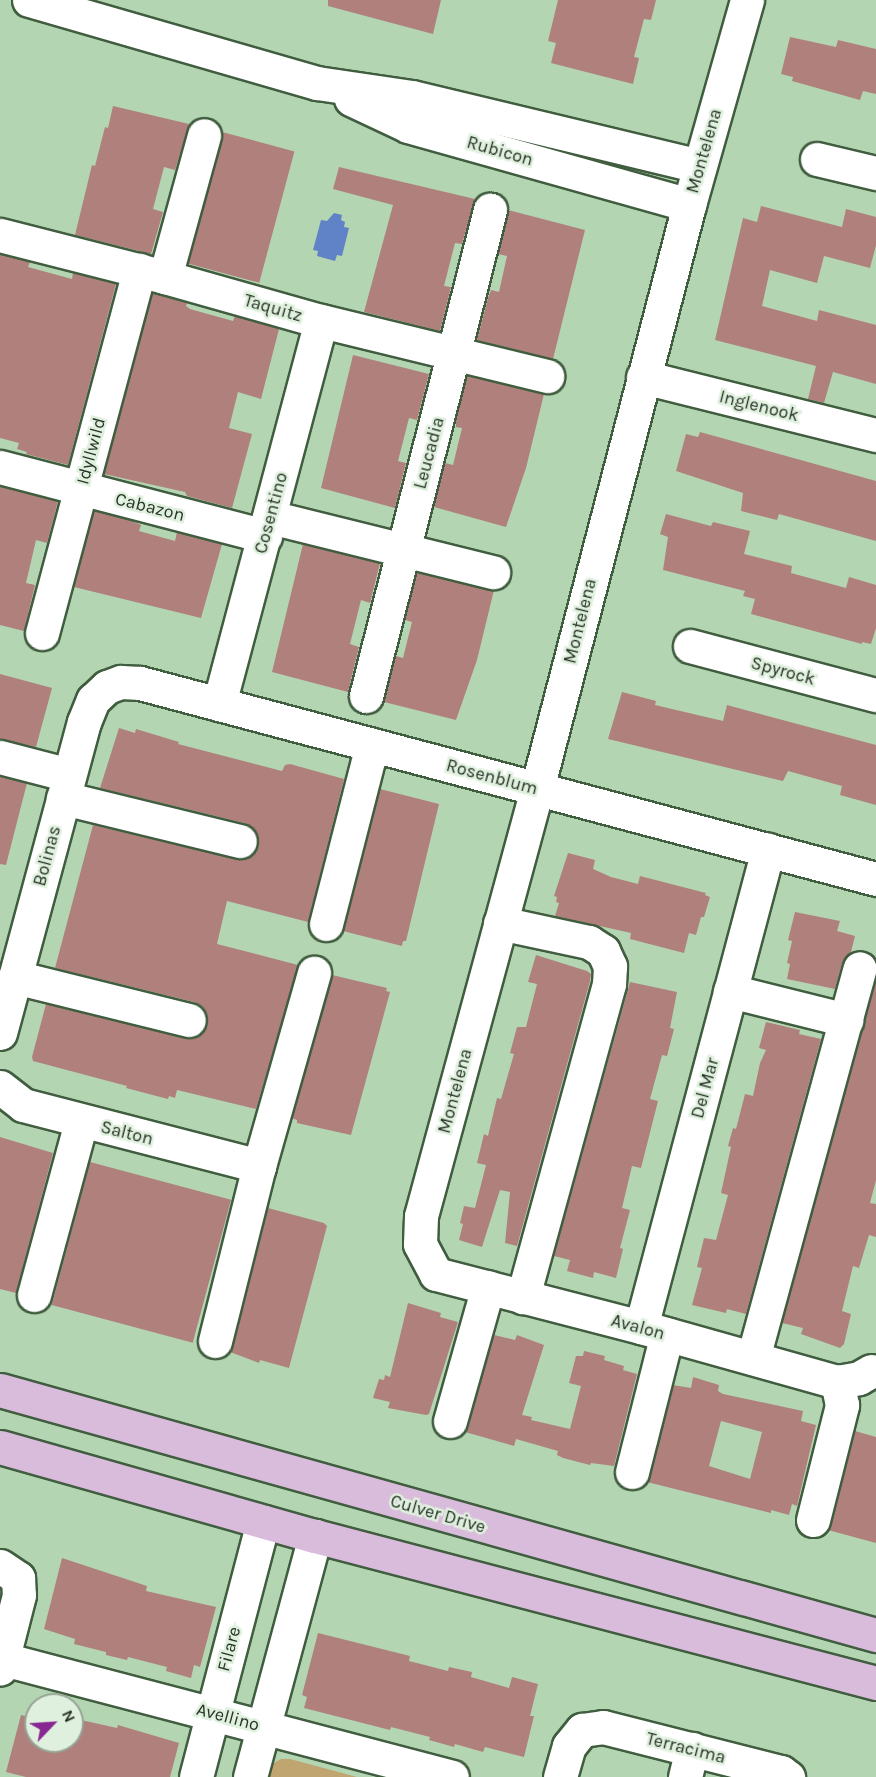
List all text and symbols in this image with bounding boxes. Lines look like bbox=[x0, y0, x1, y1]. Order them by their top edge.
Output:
street label: Montelena bbox=[682, 106, 726, 196]
street label: Rubicon bbox=[464, 131, 536, 171]
street label: Taquitz bbox=[241, 289, 305, 327]
street label: Inglenook bbox=[717, 386, 801, 426]
street label: Idyllwild bbox=[72, 415, 110, 487]
street label: Leucadia bbox=[409, 415, 449, 491]
street label: Cosentino bbox=[250, 470, 292, 556]
street label: Cabazon bbox=[113, 488, 187, 526]
street label: Montelena bbox=[559, 576, 601, 666]
street label: Spyrock bbox=[749, 652, 817, 690]
street label: Rosenblum bbox=[444, 754, 540, 800]
street label: Bolinas bbox=[29, 823, 65, 889]
street label: Montelena bbox=[433, 1046, 477, 1136]
street label: Del Mar bbox=[687, 1055, 723, 1121]
street label: Salton bbox=[99, 1116, 155, 1150]
street label: Avalon bbox=[609, 1309, 667, 1345]
street label: Culver Drive bbox=[388, 1490, 488, 1538]
street label: Filare bbox=[213, 1624, 245, 1674]
north arrow bbox=[24, 1693, 84, 1753]
street label: Avellino bbox=[194, 1698, 262, 1736]
text: N bbox=[58, 1707, 80, 1725]
street label: Terracima bbox=[644, 1728, 728, 1768]

